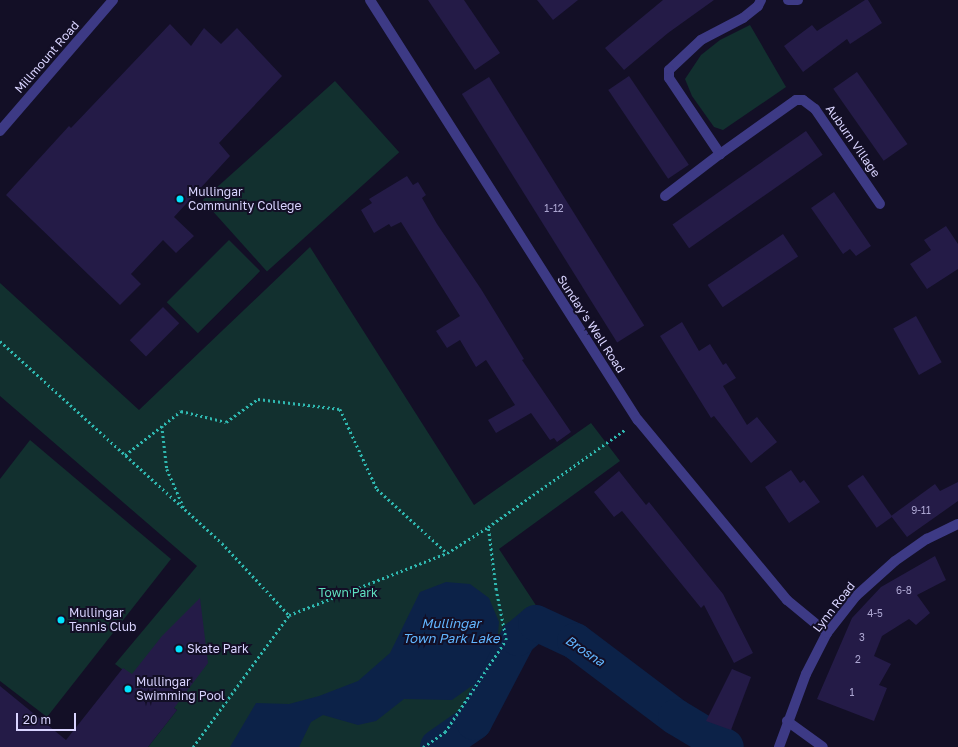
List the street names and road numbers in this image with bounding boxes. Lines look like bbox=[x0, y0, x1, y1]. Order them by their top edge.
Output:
street label: Millmount Road bbox=[12, 18, 82, 96]
street label: Auburn Village bbox=[823, 102, 883, 180]
street label: Sunday's Well Road bbox=[554, 272, 628, 376]
street label: Lynn Road bbox=[810, 579, 858, 635]

